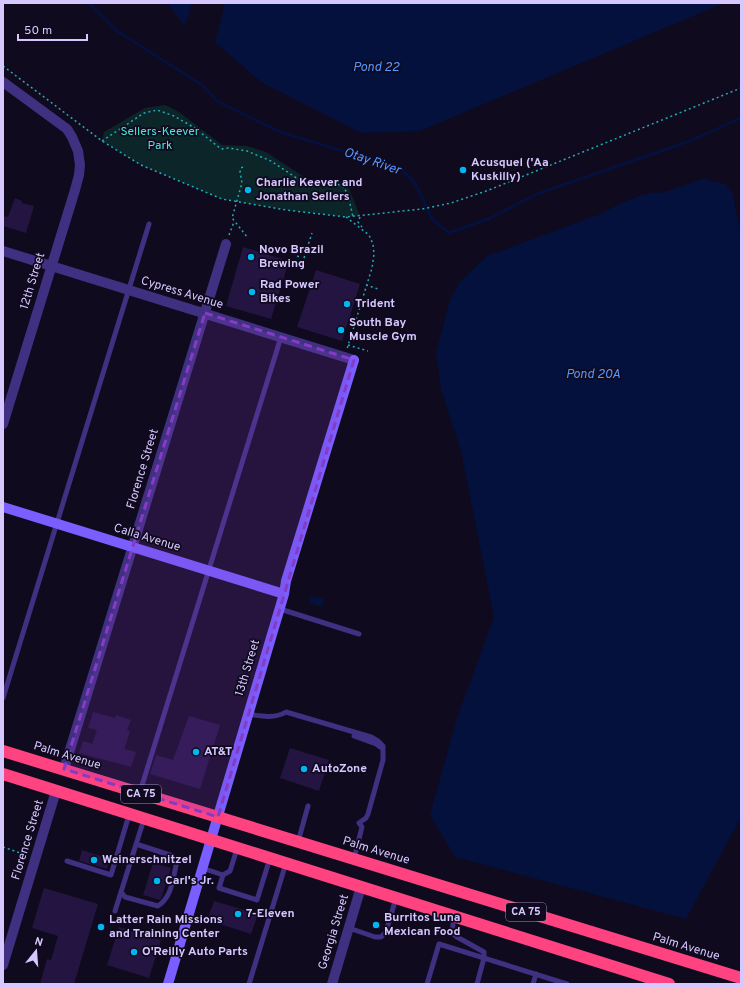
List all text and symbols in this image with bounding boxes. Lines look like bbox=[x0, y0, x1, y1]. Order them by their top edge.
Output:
scale bar bbox=[18, 16, 87, 42]
text: 50 m bbox=[24, 23, 52, 39]
water label: Pond 22 bbox=[353, 60, 400, 76]
park label: Sellers-Keever Park bbox=[121, 124, 200, 154]
water label: Otay River bbox=[341, 145, 404, 180]
place label: Acusquel ('Aa Kuskilly) bbox=[471, 155, 549, 185]
marker: Acusquel ('Aa Kuskilly) bbox=[458, 165, 468, 175]
place label: Charlie Keever and Jonathan Sellers bbox=[256, 175, 363, 205]
marker: Charlie Keever and Jonathan Sellers bbox=[243, 185, 253, 195]
place label: Novo Brazil Brewing bbox=[259, 242, 324, 272]
street label: 12th Street bbox=[17, 251, 49, 311]
marker: Novo Brazil Brewing bbox=[246, 252, 256, 262]
street label: Cypress Avenue bbox=[139, 273, 225, 313]
place label: Rad Power Bikes bbox=[260, 277, 319, 307]
marker: Rad Power Bikes bbox=[247, 287, 257, 297]
place label: Trident bbox=[355, 296, 395, 312]
marker: Trident bbox=[342, 299, 352, 309]
place label: South Bay Muscle Gym bbox=[349, 315, 417, 345]
marker: South Bay Muscle Gym bbox=[336, 325, 346, 335]
water label: Pond 20A bbox=[566, 367, 620, 383]
street label: Florence Street bbox=[123, 427, 163, 511]
street label: Calla Avenue bbox=[112, 520, 182, 556]
street label: 13th Street bbox=[232, 638, 264, 698]
street label: Palm Avenue bbox=[31, 738, 103, 774]
place label: AT&T bbox=[204, 744, 232, 760]
marker: AT&T bbox=[191, 747, 201, 757]
place label: AutoZone bbox=[312, 761, 367, 777]
marker: AutoZone bbox=[299, 764, 309, 774]
road number: CA 75 bbox=[121, 785, 161, 803]
street label: Florence Street bbox=[8, 798, 48, 882]
street label: Palm Avenue bbox=[340, 833, 412, 869]
place label: Weinerschnitzel bbox=[102, 852, 192, 868]
marker: Weinerschnitzel bbox=[89, 855, 99, 865]
place label: Carl's Jr. bbox=[165, 873, 214, 889]
marker: Carl's Jr. bbox=[152, 876, 162, 886]
street label: Georgia Street bbox=[315, 892, 353, 972]
road number: CA 75 bbox=[506, 903, 546, 921]
place label: 7-Eleven bbox=[246, 906, 295, 922]
marker: 7-Eleven bbox=[233, 909, 243, 919]
place label: Burritos Luna Mexican Food bbox=[384, 910, 461, 940]
place label: Latter Rain Missions and Training Center bbox=[109, 912, 223, 942]
marker: Burritos Luna Mexican Food bbox=[371, 920, 381, 930]
marker: Latter Rain Missions and Training Center bbox=[96, 922, 106, 932]
street label: Palm Avenue bbox=[650, 929, 722, 965]
north arrow bbox=[16, 931, 56, 971]
text: N bbox=[33, 935, 44, 950]
place label: O'Reilly Auto Parts bbox=[142, 944, 248, 960]
marker: O'Reilly Auto Parts bbox=[129, 947, 139, 957]

